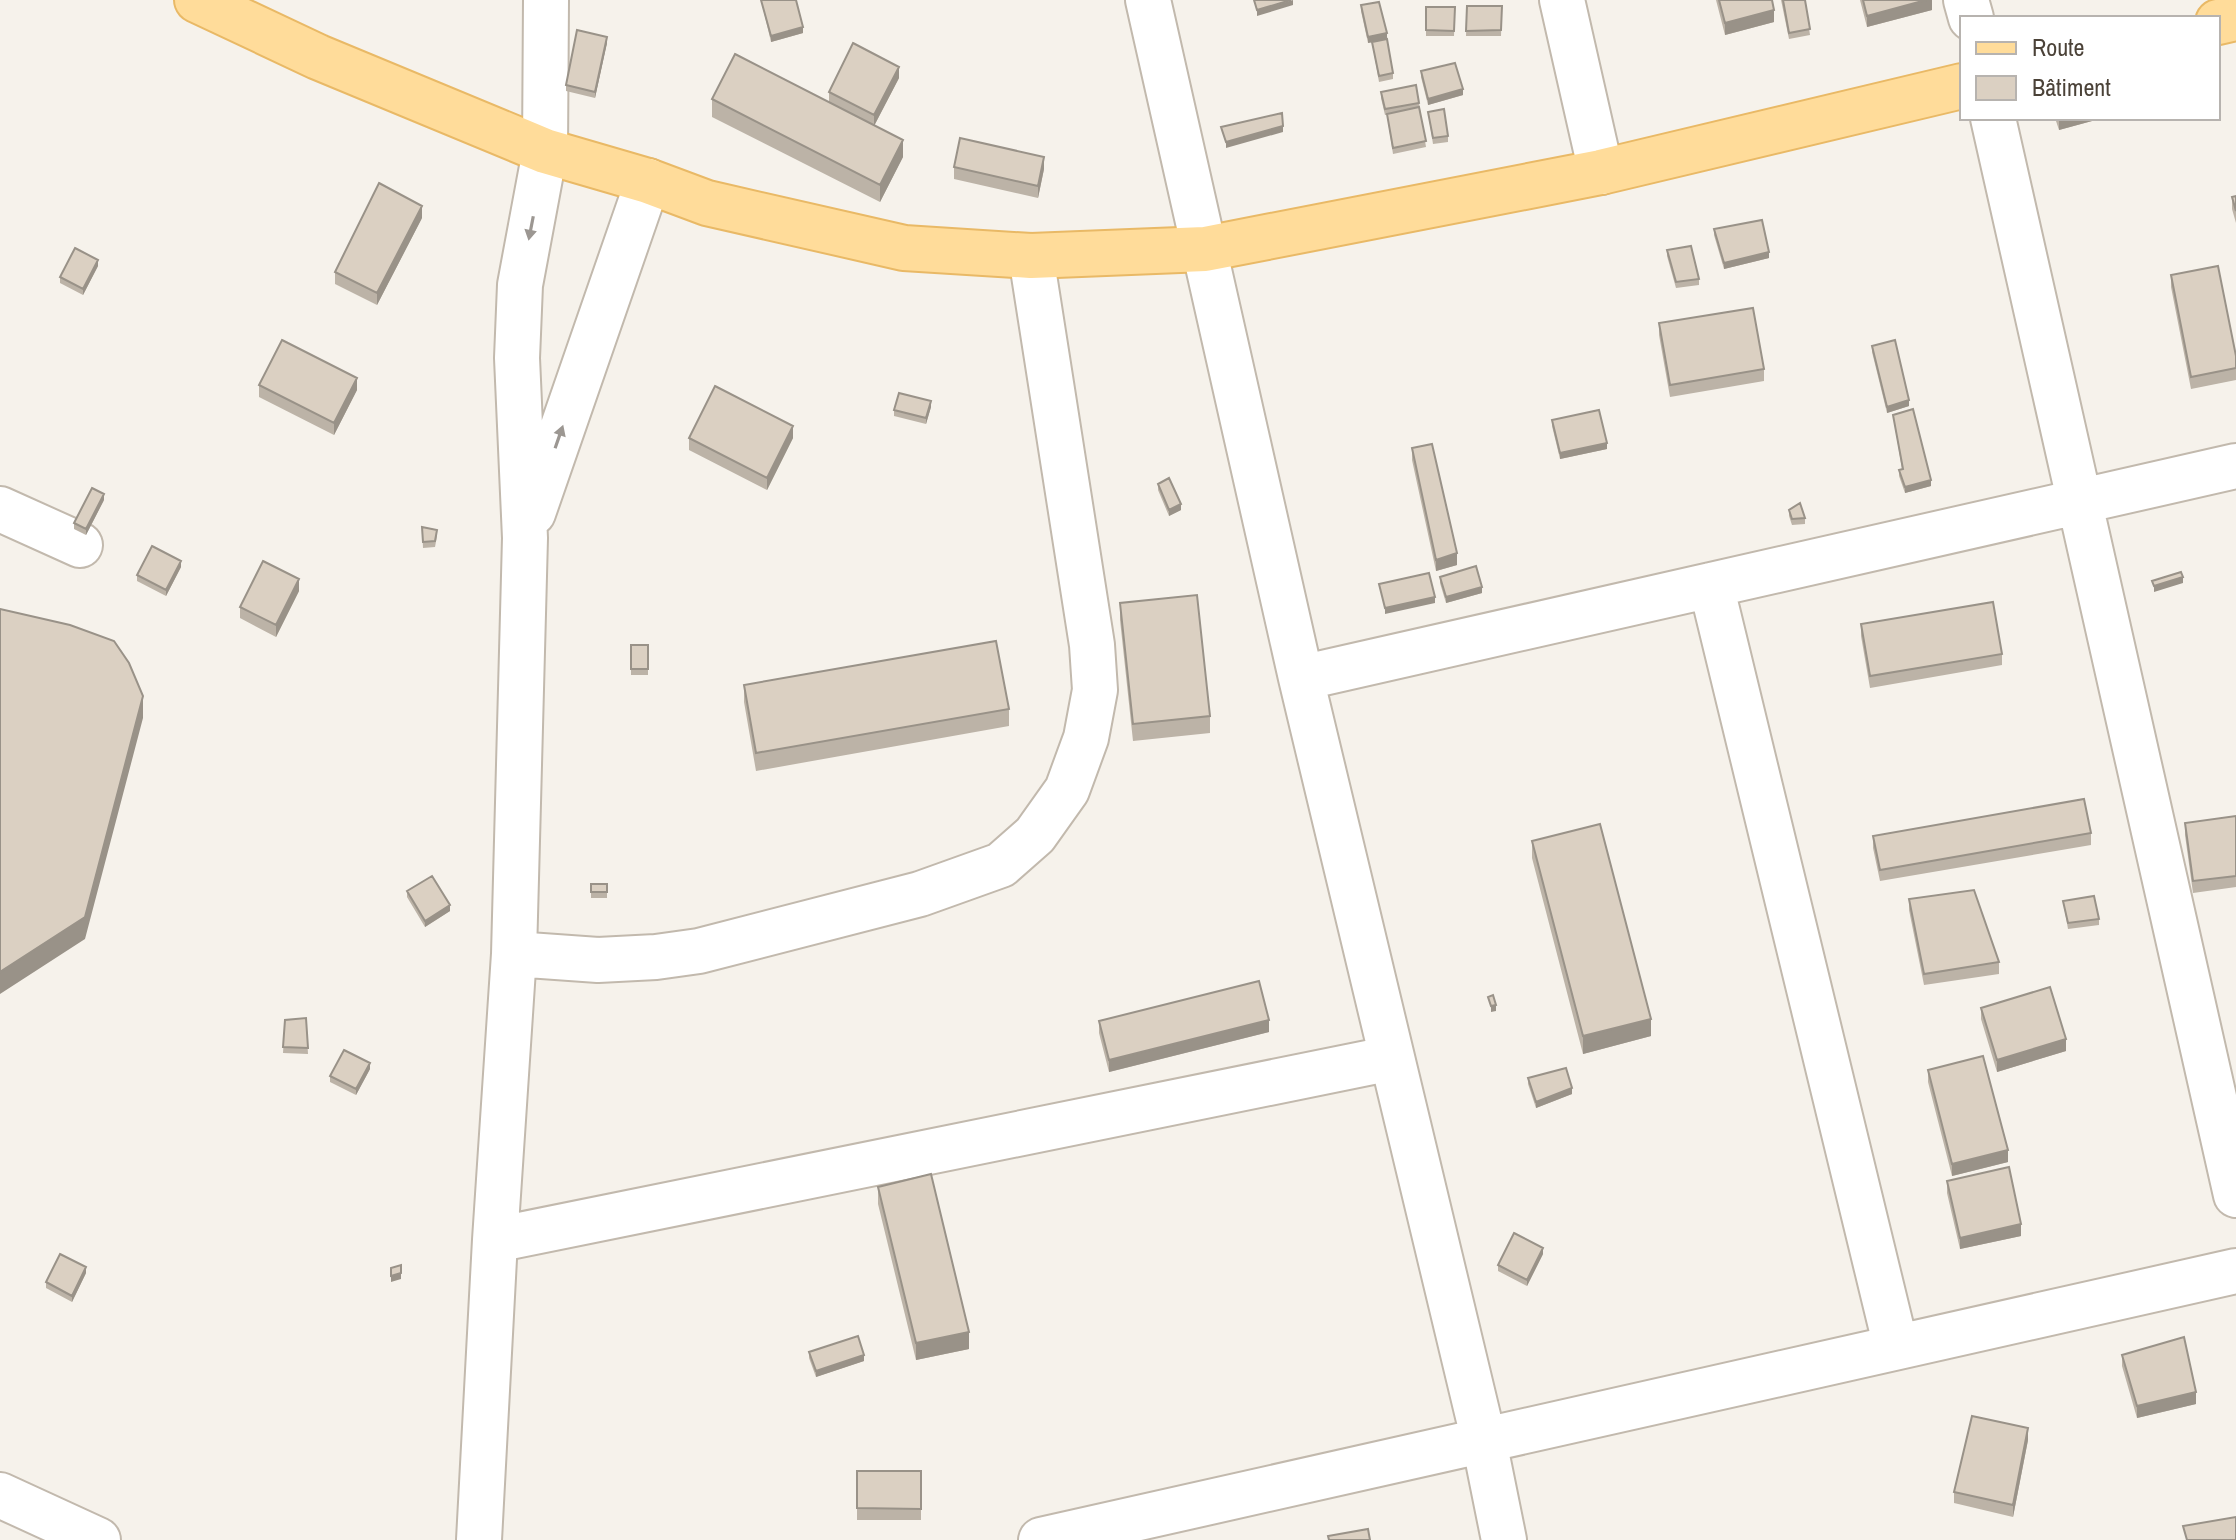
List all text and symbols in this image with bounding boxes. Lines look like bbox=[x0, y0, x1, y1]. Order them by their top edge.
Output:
legend bbox=[1960, 16, 2220, 120]
text: Route bbox=[2032, 31, 2085, 63]
text: Bâtiment bbox=[2032, 71, 2111, 103]
one-way arrow bbox=[524, 216, 537, 241]
one-way arrow bbox=[554, 425, 566, 449]

